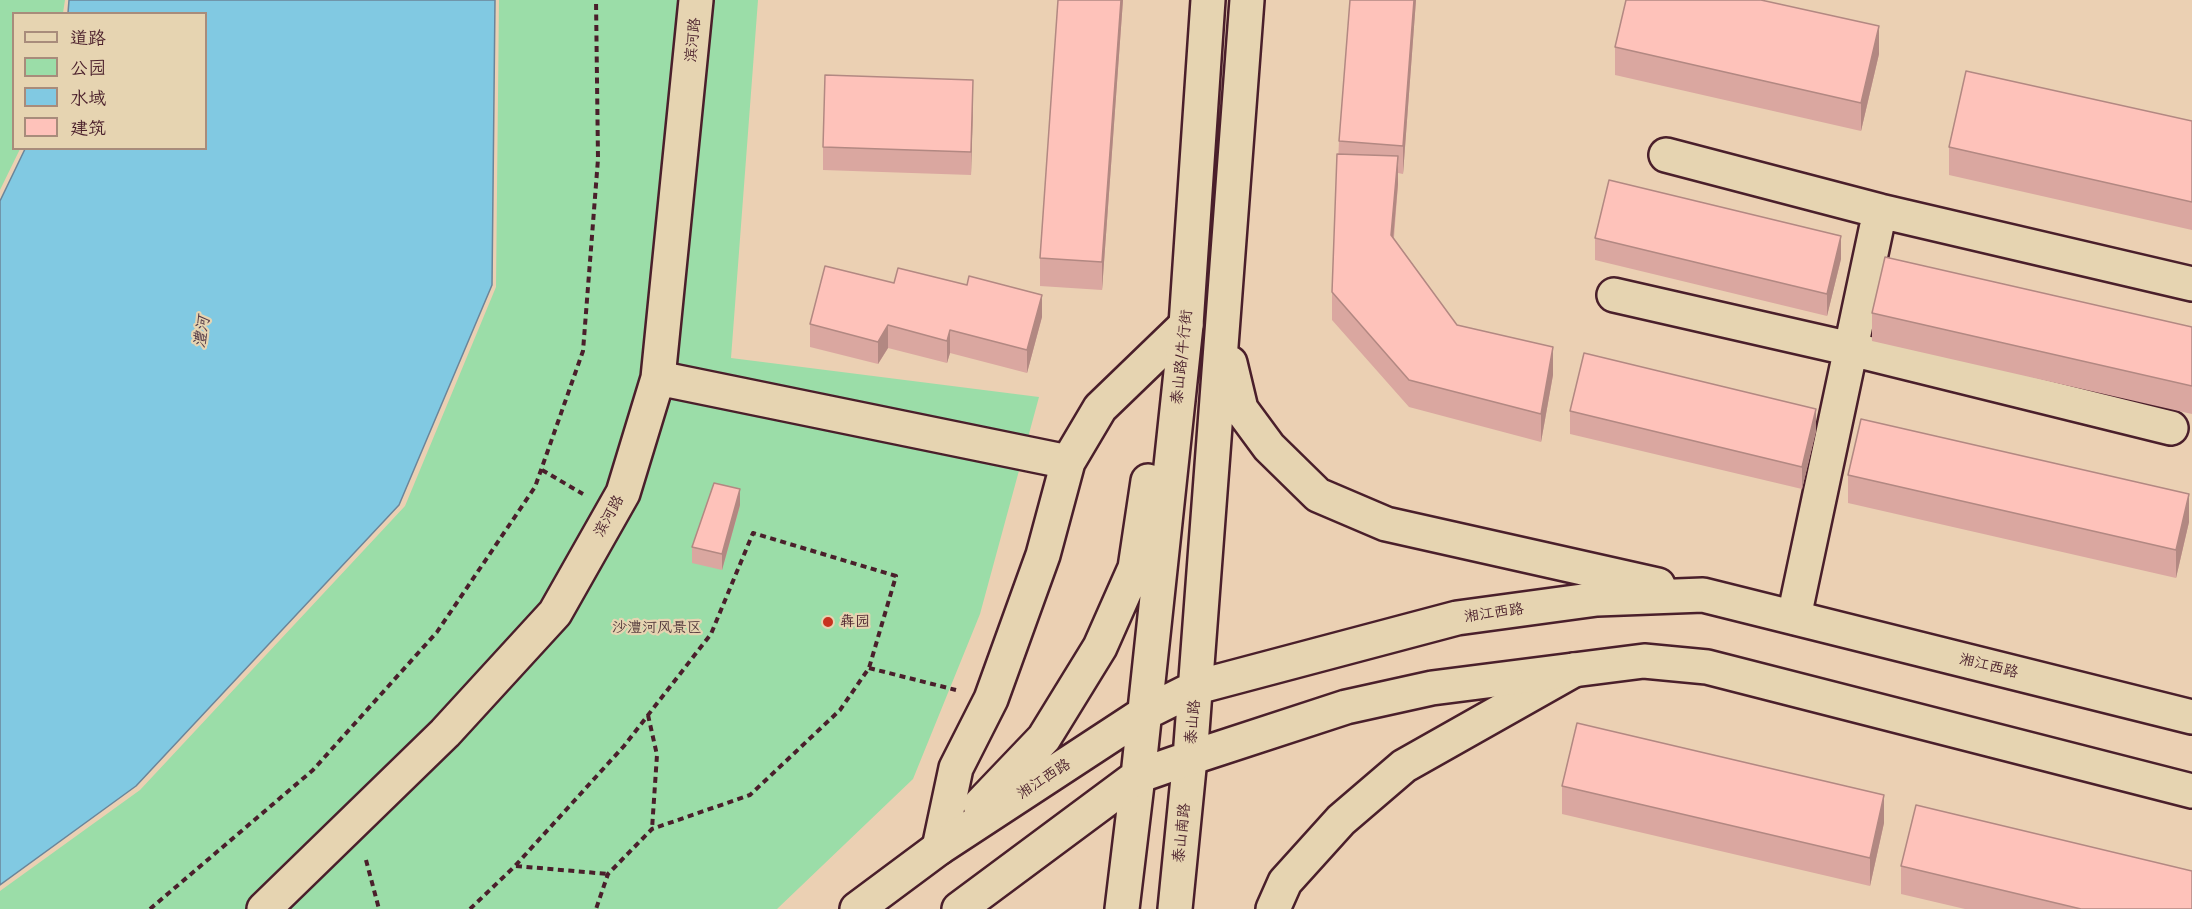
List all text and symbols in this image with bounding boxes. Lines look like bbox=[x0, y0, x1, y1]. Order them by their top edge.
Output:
legend bbox=[12, 12, 207, 150]
street label: 滨河路 bbox=[682, 17, 704, 63]
text: 道路 bbox=[70, 26, 106, 49]
text: 公园 bbox=[70, 56, 106, 79]
text: 水域 bbox=[70, 86, 106, 109]
text: 建筑 bbox=[70, 116, 106, 139]
street label: 泰山路/牛行街 bbox=[1168, 309, 1196, 405]
water label: 澧河 bbox=[190, 315, 214, 349]
street label: 滨河路 bbox=[590, 492, 628, 540]
street label: 湘江西路 bbox=[1463, 600, 1525, 626]
place label: 犇园 bbox=[840, 613, 870, 631]
marker: 犇园 bbox=[821, 615, 835, 629]
park label: 沙澧河风景区 bbox=[612, 619, 702, 637]
street label: 湘江西路 bbox=[1958, 650, 2020, 682]
street label: 泰山路 bbox=[1182, 699, 1204, 745]
street label: 湘江西路 bbox=[1014, 755, 1074, 803]
street label: 泰山南路 bbox=[1170, 802, 1194, 864]

